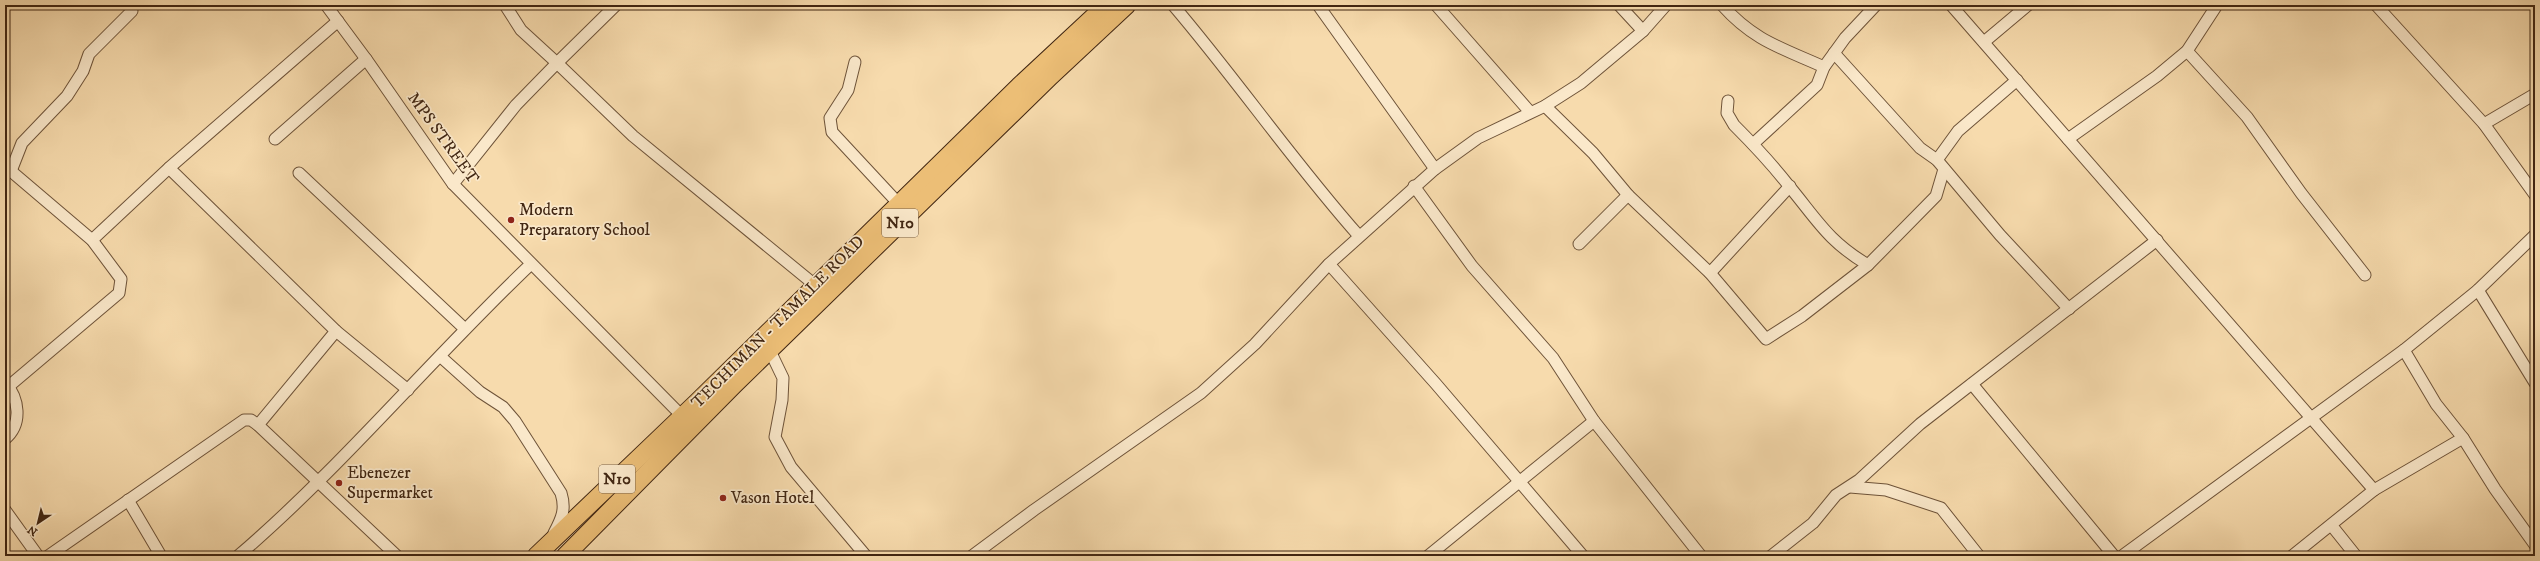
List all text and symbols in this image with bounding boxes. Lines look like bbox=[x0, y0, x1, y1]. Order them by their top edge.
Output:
street label: MPS STREET bbox=[402, 88, 484, 188]
place label: Modern Preparatory School bbox=[519, 199, 650, 241]
road number: N10 bbox=[882, 209, 918, 237]
marker: Modern Preparatory School bbox=[506, 215, 516, 225]
street label: TECHIMAN - TAMALE ROAD bbox=[687, 231, 869, 413]
place label: Ebenezer Supermarket bbox=[347, 462, 434, 504]
road number: N10 bbox=[599, 465, 635, 493]
marker: Ebenezer Supermarket bbox=[334, 478, 344, 488]
place label: Vason Hotel bbox=[730, 487, 814, 509]
marker: Vason Hotel bbox=[718, 493, 728, 503]
north arrow bbox=[18, 503, 58, 543]
text: N bbox=[25, 522, 41, 539]

